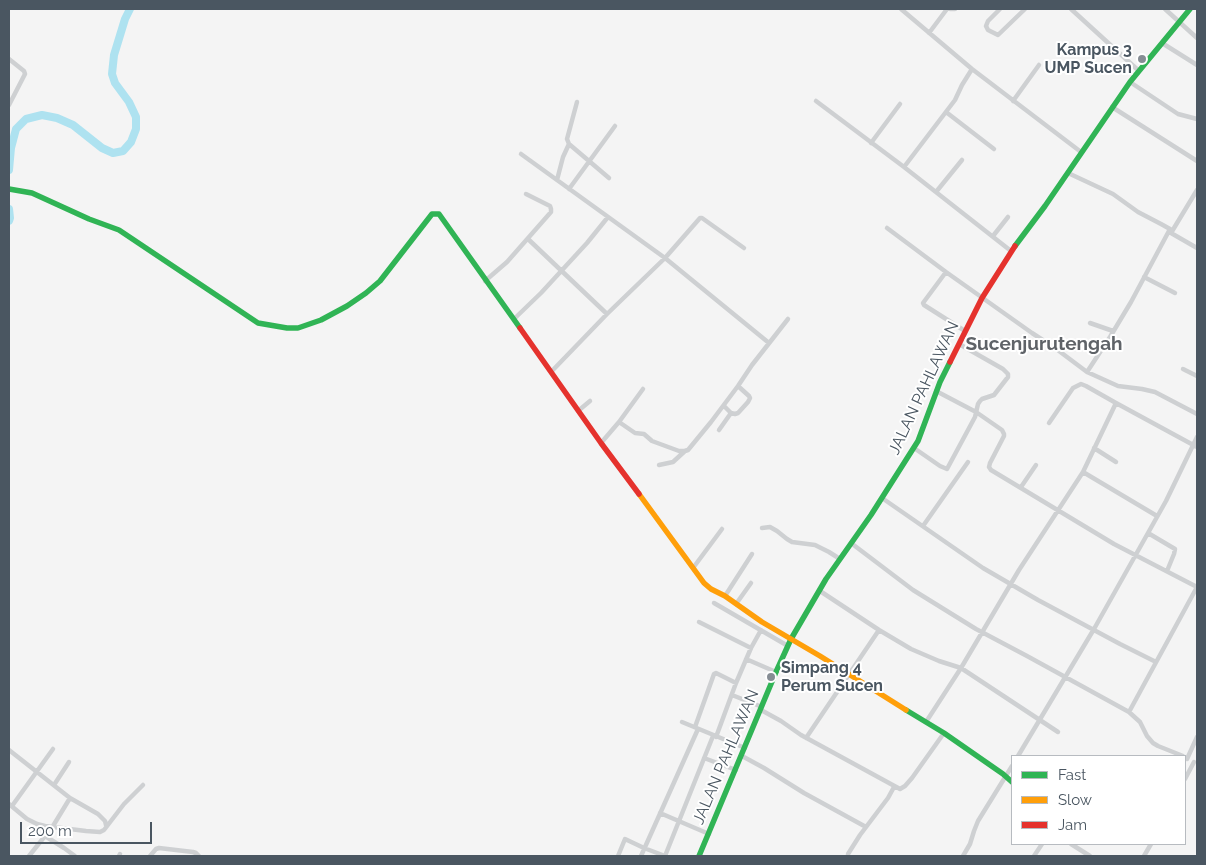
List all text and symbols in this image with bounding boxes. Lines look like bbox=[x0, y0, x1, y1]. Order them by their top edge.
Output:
place label: Kampus 3 UMP Sucen bbox=[1045, 40, 1132, 78]
marker: Kampus 3 UMP Sucen bbox=[1136, 53, 1148, 65]
street label: JALAN PAHLAWAN bbox=[885, 318, 963, 458]
district label: Sucenjurutengah bbox=[965, 333, 1123, 355]
place label: Simpang 4 Perum Sucen bbox=[781, 658, 883, 696]
marker: Simpang 4 Perum Sucen bbox=[765, 671, 777, 683]
street label: JALAN PAHLAWAN bbox=[689, 687, 763, 827]
legend bbox=[1011, 755, 1186, 845]
text: Fast bbox=[1058, 766, 1086, 784]
text: Slow bbox=[1058, 791, 1092, 809]
scale bar bbox=[22, 812, 155, 844]
text: Jam bbox=[1058, 816, 1087, 834]
text: 200 m bbox=[28, 822, 72, 840]

